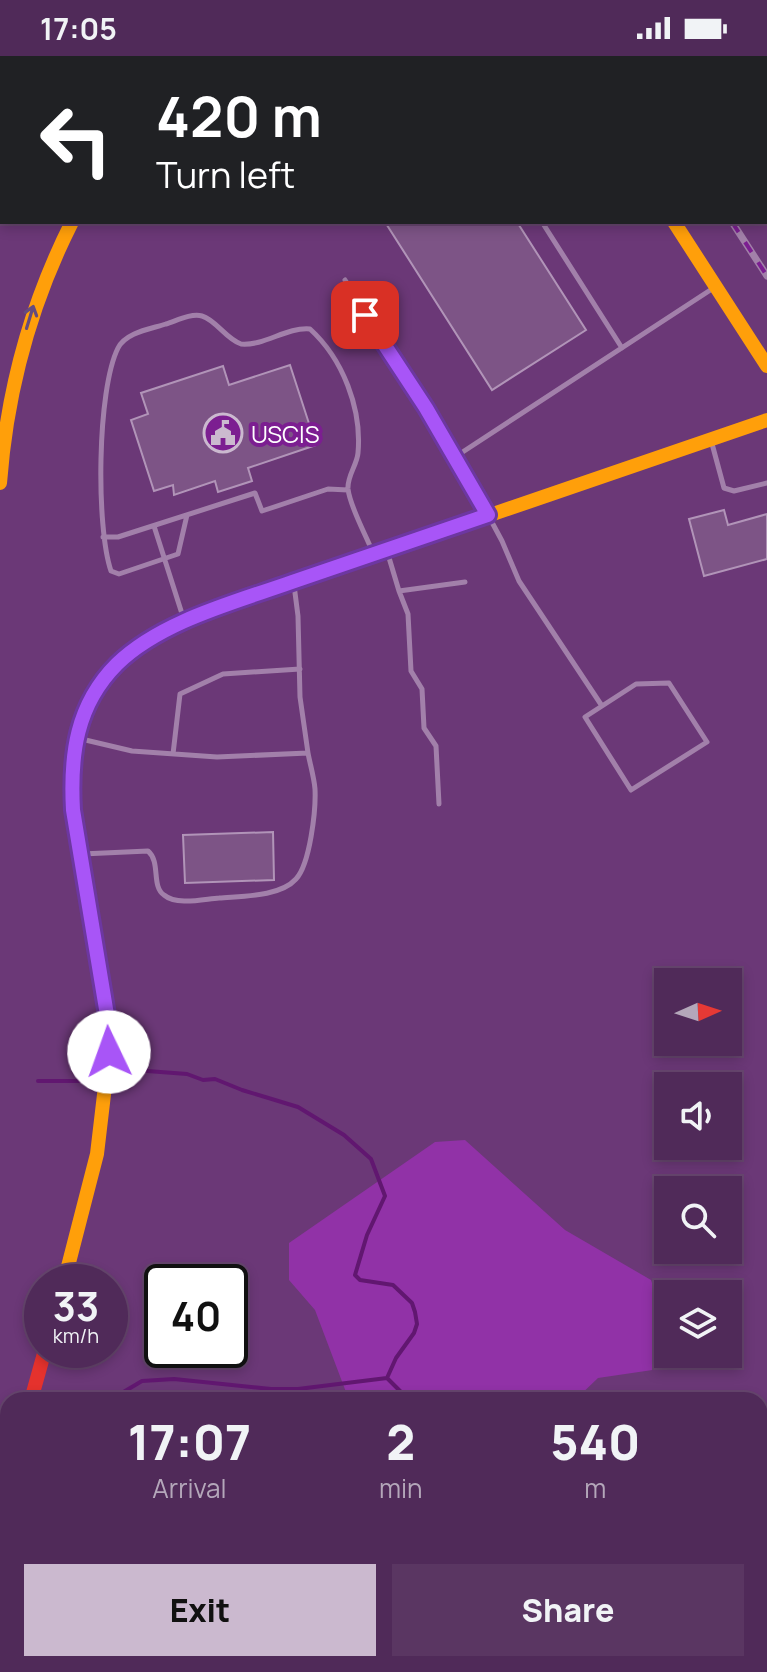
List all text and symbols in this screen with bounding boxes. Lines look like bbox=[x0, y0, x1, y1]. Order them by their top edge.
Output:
text: 17:05 bbox=[40, 8, 117, 49]
text: 420 m bbox=[156, 77, 322, 154]
icon: left bbox=[24, 88, 128, 192]
text: Turn left bbox=[156, 150, 295, 199]
pin bbox=[331, 281, 399, 349]
icon: arrive bbox=[343, 293, 387, 337]
one-way arrow bbox=[23, 304, 38, 330]
public building icon: USCIS bbox=[202, 412, 244, 454]
place label: USCIS bbox=[251, 417, 320, 450]
north arrow bbox=[654, 968, 742, 1056]
map controls bbox=[654, 968, 742, 1368]
position arrow bbox=[67, 1010, 151, 1094]
button: sound bbox=[654, 1072, 742, 1160]
button: search bbox=[654, 1176, 742, 1264]
speed limit sign: 40 bbox=[144, 1264, 248, 1368]
text: 33 bbox=[53, 1278, 99, 1333]
button: layers bbox=[654, 1280, 742, 1368]
text: km/h bbox=[53, 1322, 99, 1349]
text: 17:07 bbox=[128, 1409, 251, 1474]
text: 2 bbox=[386, 1409, 415, 1474]
text: 540 bbox=[550, 1409, 640, 1474]
text: Arrival bbox=[152, 1470, 227, 1506]
text: min bbox=[379, 1470, 422, 1506]
text: m bbox=[584, 1470, 606, 1506]
button: Exit bbox=[24, 1564, 376, 1656]
button: Share bbox=[392, 1564, 744, 1656]

